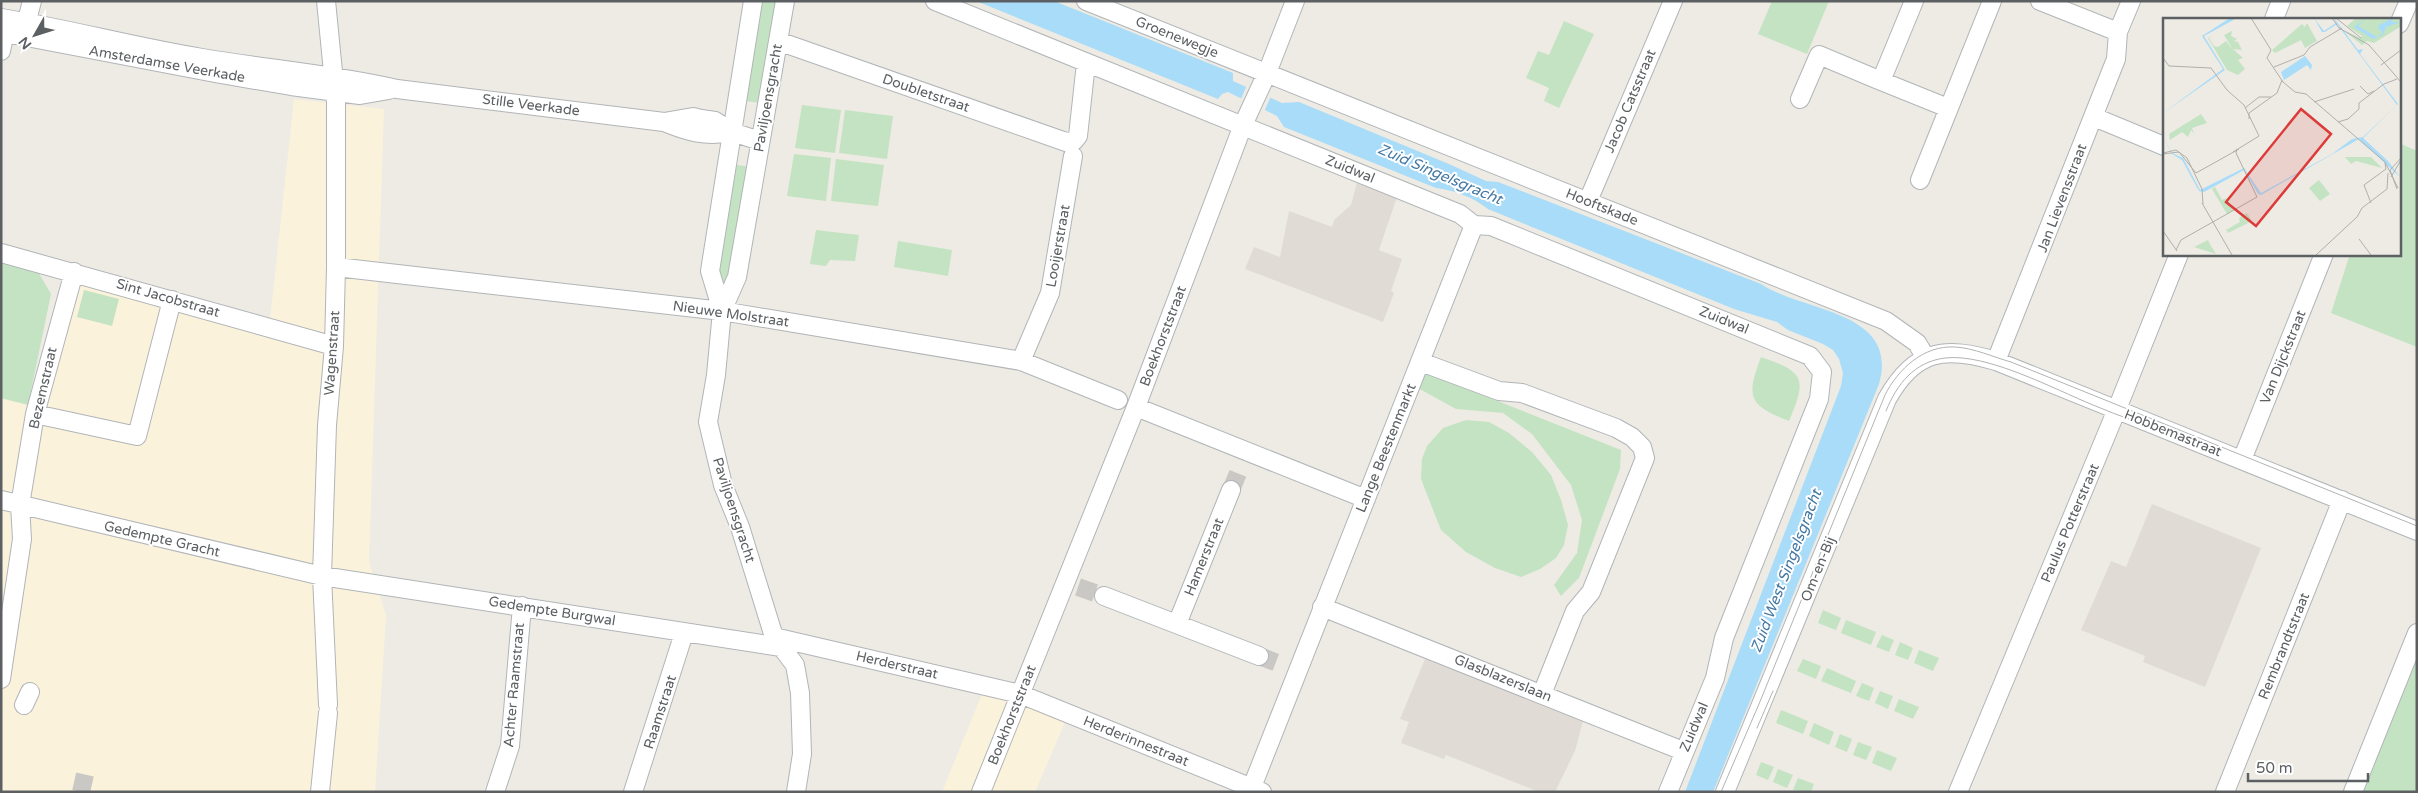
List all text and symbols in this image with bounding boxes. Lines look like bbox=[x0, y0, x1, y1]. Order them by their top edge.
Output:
north arrow bbox=[10, 10, 60, 60]
street label: Groenewegje bbox=[1133, 13, 1221, 61]
inset map bbox=[2163, 18, 2400, 255]
text: N bbox=[15, 33, 35, 53]
street label: Amsterdamse Veerkade bbox=[88, 42, 247, 86]
street label: Paviljoensgracht bbox=[750, 42, 786, 153]
street label: Jacob Catsstraat bbox=[1601, 46, 1660, 155]
street label: Doubletstraat bbox=[880, 70, 972, 116]
street label: Stille Veerkade bbox=[481, 91, 581, 119]
water label: Zuid Singelsgracht bbox=[1375, 140, 1507, 209]
street label: Jan Lievensstraat bbox=[2034, 141, 2091, 255]
street label: Zuidwal bbox=[1323, 151, 1377, 187]
street label: Hooftskade bbox=[1563, 185, 1641, 229]
street label: Looijerstraat bbox=[1042, 203, 1074, 289]
street label: Sint Jacobstraat bbox=[114, 275, 222, 321]
street label: Boekhorststraat bbox=[1136, 283, 1190, 389]
street label: Nieuwe Molstraat bbox=[672, 297, 791, 331]
street label: Zuidwal bbox=[1697, 302, 1751, 338]
street label: Van Dijckstraat bbox=[2256, 307, 2310, 406]
street label: Wagenstraat bbox=[321, 309, 343, 396]
street label: Bezemstraat bbox=[25, 345, 61, 431]
street label: Lange Beestenmarkt bbox=[1352, 380, 1420, 515]
street label: Hobbemastraat bbox=[2122, 406, 2225, 461]
street label: Paviljoensgracht bbox=[709, 455, 759, 565]
street label: Paulus Potterstraat bbox=[2037, 460, 2103, 585]
water label: Zuid West Singelsgracht bbox=[1747, 485, 1826, 655]
street label: Hamerstraat bbox=[1181, 515, 1228, 599]
street label: Gedempte Gracht bbox=[102, 517, 222, 561]
street label: Om-en-Bij bbox=[1797, 534, 1839, 604]
street label: Rembrandtstraat bbox=[2255, 589, 2313, 702]
street label: Gedempte Burgwal bbox=[487, 593, 617, 629]
street label: Achter Raamstraat bbox=[500, 621, 528, 748]
street label: Herderstraat bbox=[854, 647, 940, 683]
street label: Glasblazerslaan bbox=[1452, 651, 1554, 705]
street label: Boekhorststraat bbox=[984, 662, 1040, 768]
street label: Raamstraat bbox=[640, 672, 680, 751]
street label: Zuidwal bbox=[1676, 700, 1712, 754]
street label: Herderinnestraat bbox=[1081, 712, 1192, 770]
scale bar bbox=[2248, 750, 2368, 782]
text: 50 m bbox=[2256, 759, 2293, 777]

